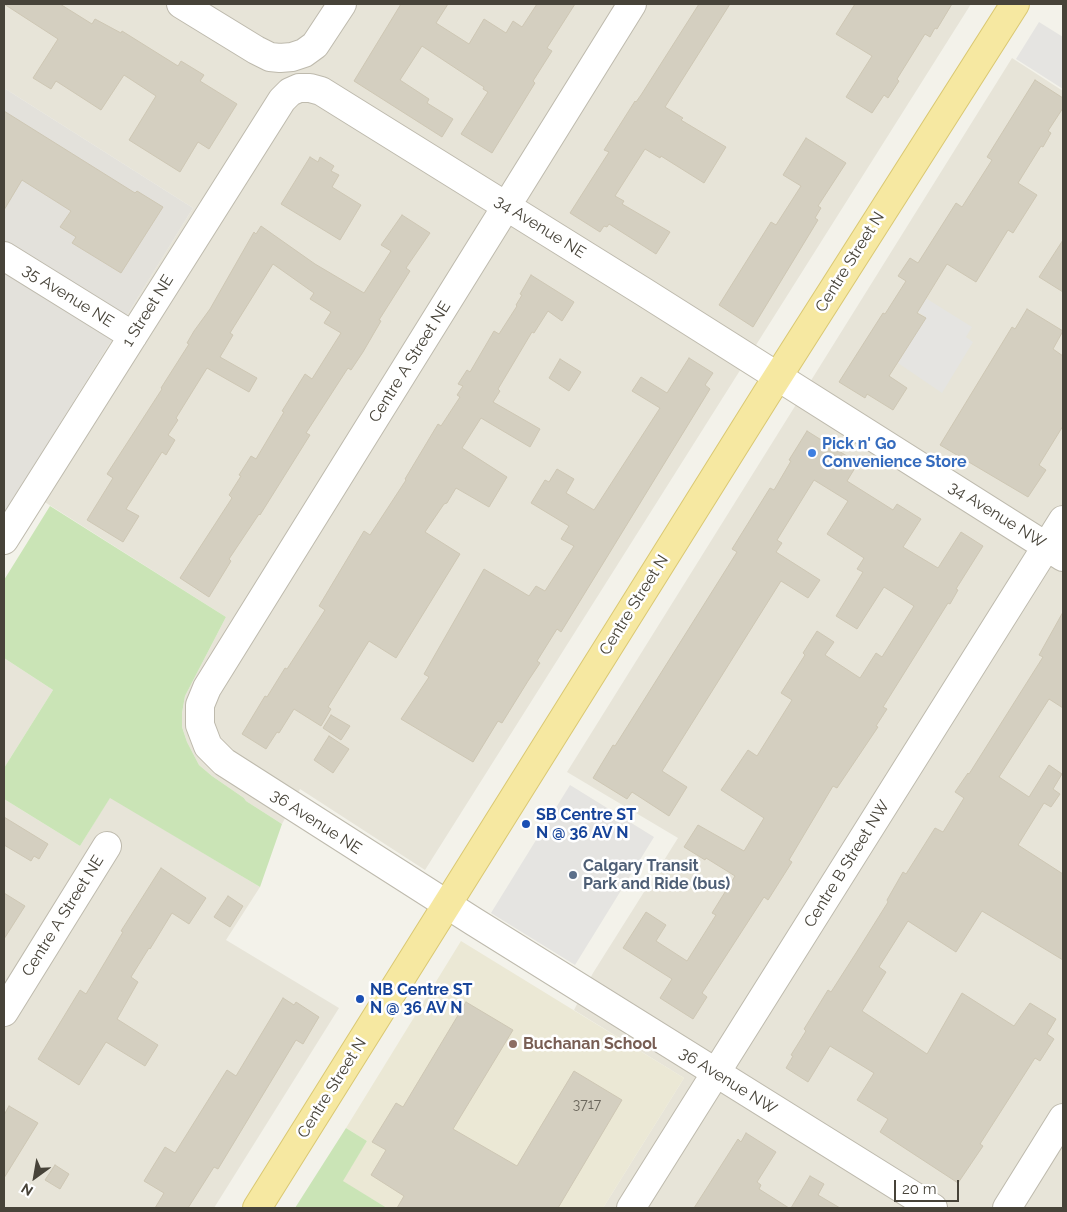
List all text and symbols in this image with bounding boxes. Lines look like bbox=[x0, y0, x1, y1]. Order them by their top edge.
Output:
street label: 34 Avenue NE bbox=[491, 191, 589, 263]
street label: Centre Street N bbox=[811, 208, 889, 316]
street label: 35 Avenue NE bbox=[19, 260, 117, 332]
street label: 1 Street NE bbox=[118, 271, 178, 351]
street label: Centre A Street NE bbox=[365, 298, 455, 426]
place label: Pick n' Go Convenience Store bbox=[822, 434, 967, 472]
marker: Pick n' Go Convenience Store bbox=[806, 447, 818, 459]
street label: 34 Avenue NW bbox=[945, 478, 1049, 552]
street label: Centre Street N bbox=[595, 551, 673, 659]
street label: 36 Avenue NE bbox=[267, 785, 365, 859]
street label: Centre B Street NW bbox=[800, 797, 894, 931]
place label: SB Centre ST N @ 36 AV N bbox=[536, 805, 636, 843]
marker: SB Centre ST N @ 36 AV N bbox=[520, 818, 532, 830]
street label: Centre A Street NE bbox=[18, 852, 108, 980]
place label: Calgary Transit Park and Ride (bus) bbox=[583, 856, 730, 894]
marker: Calgary Transit Park and Ride (bus) bbox=[567, 869, 579, 881]
place label: NB Centre ST N @ 36 AV N bbox=[370, 980, 472, 1018]
marker: NB Centre ST N @ 36 AV N bbox=[354, 993, 366, 1005]
street label: Centre Street N bbox=[293, 1034, 371, 1142]
place label: Buchanan School bbox=[523, 1034, 657, 1054]
marker: Buchanan School bbox=[507, 1038, 519, 1050]
street label: 36 Avenue NW bbox=[676, 1043, 780, 1119]
house number: 3717 bbox=[573, 1097, 601, 1113]
north arrow bbox=[10, 1152, 60, 1202]
scale bar bbox=[897, 1170, 962, 1202]
text: N bbox=[18, 1180, 36, 1199]
text: 20 m bbox=[902, 1180, 937, 1198]

